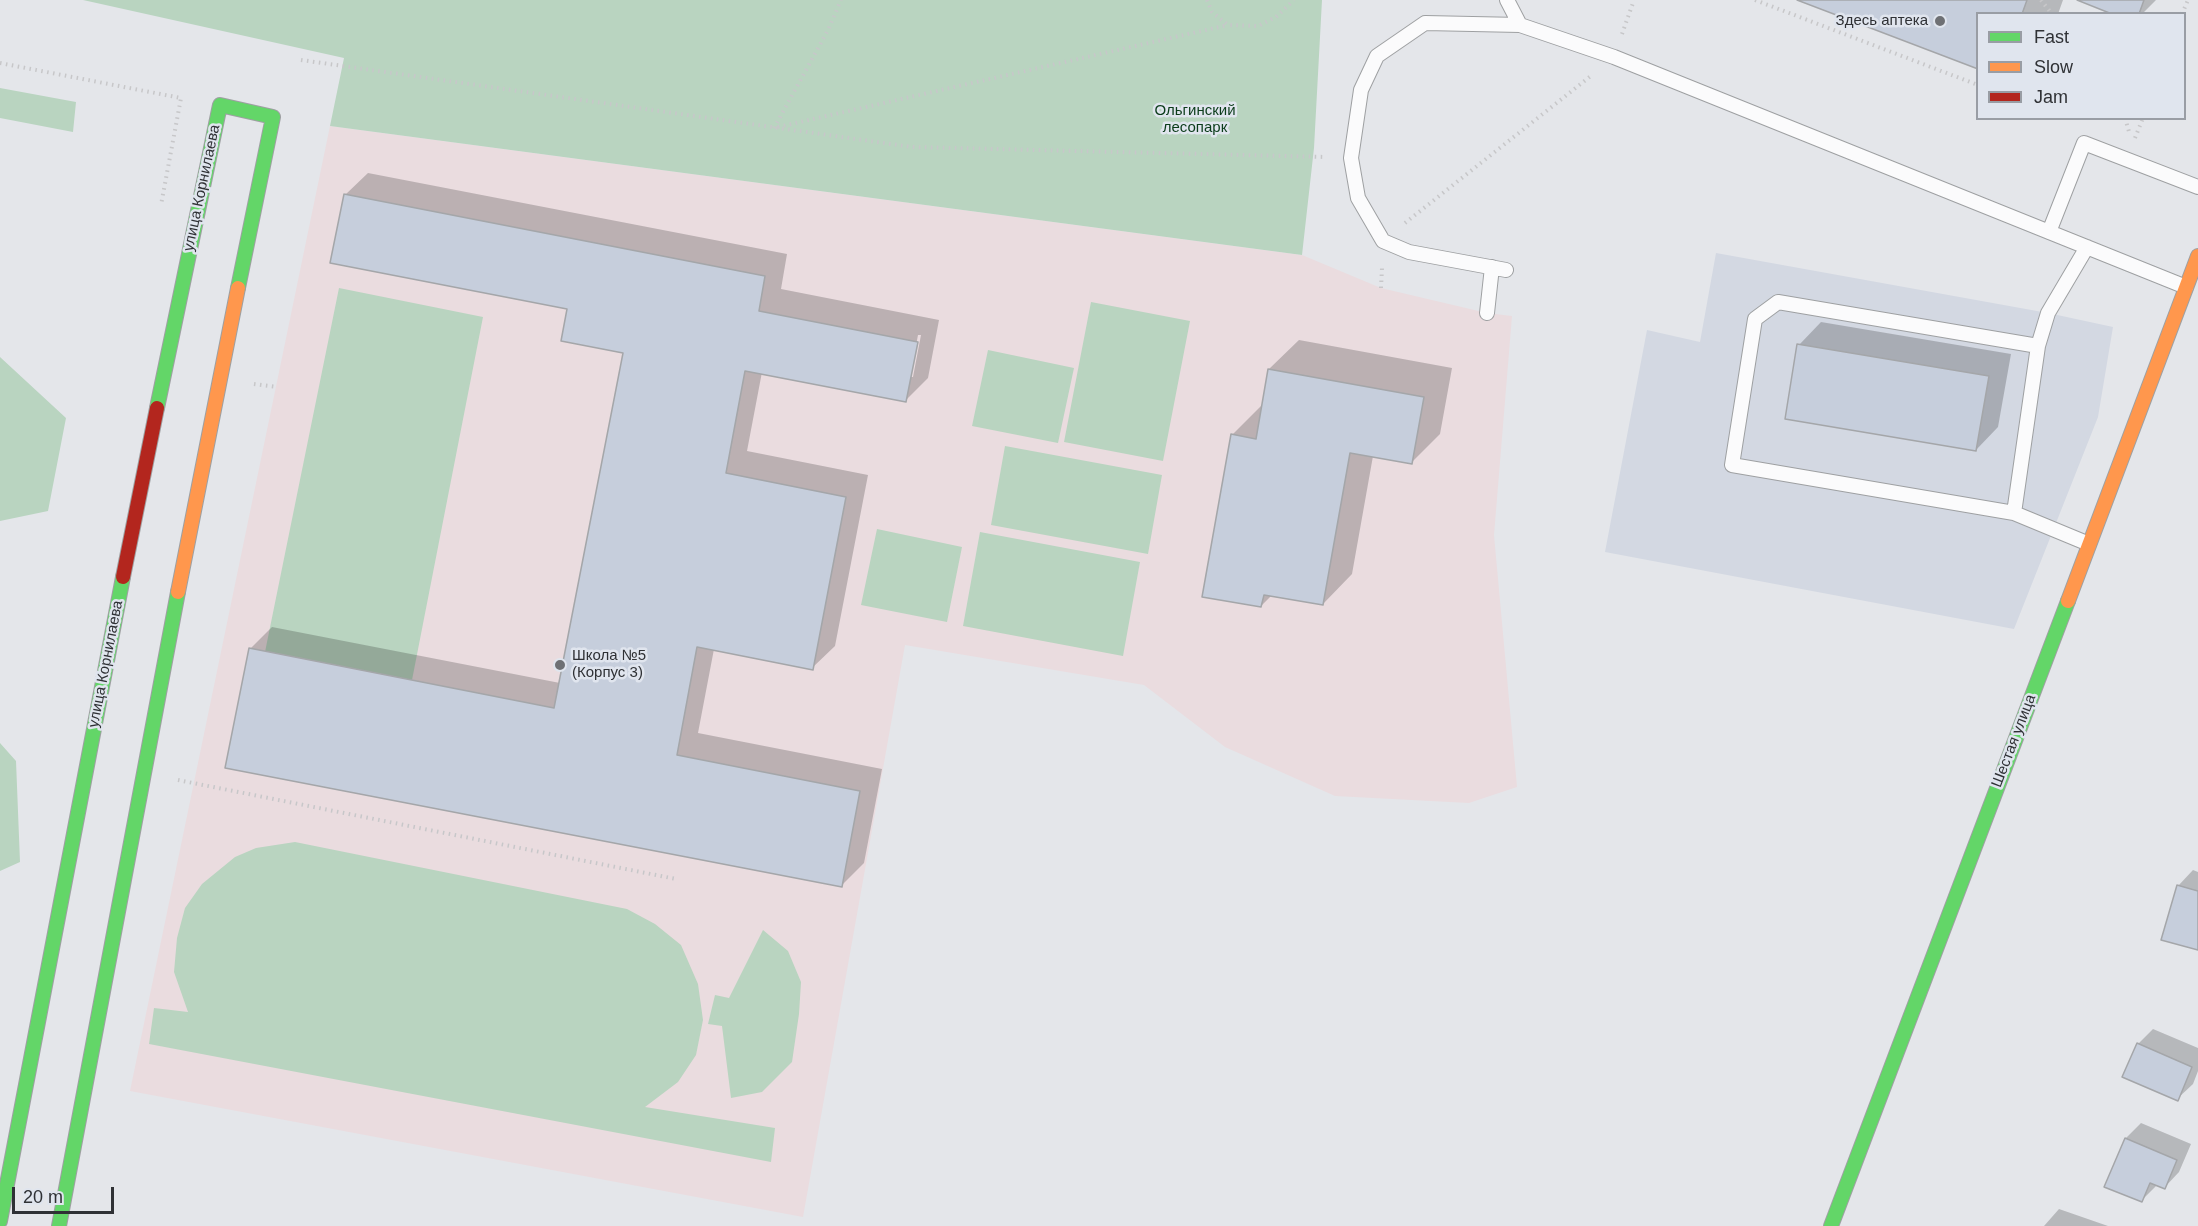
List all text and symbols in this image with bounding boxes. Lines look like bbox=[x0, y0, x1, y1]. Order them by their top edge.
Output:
place label: Здесь аптека bbox=[1836, 12, 1928, 30]
legend bbox=[1976, 12, 2186, 120]
marker: Здесь аптека bbox=[1933, 14, 1947, 28]
text: Fast bbox=[2034, 27, 2069, 47]
text: Slow bbox=[2034, 57, 2073, 77]
text: Jam bbox=[2034, 87, 2068, 107]
park label: Ольгинский лесопарк bbox=[1154, 102, 1236, 137]
street label: улица Корнилаева bbox=[180, 123, 224, 253]
street label: улица Корнилаева bbox=[85, 599, 127, 729]
place label: Школа №5 (Корпус 3) bbox=[572, 647, 646, 682]
marker: Школа №5 (Корпус 3) bbox=[553, 658, 567, 672]
street label: Шестая улица bbox=[1988, 692, 2040, 790]
scale bar bbox=[15, 1175, 117, 1213]
text: 20 m bbox=[23, 1187, 63, 1207]

